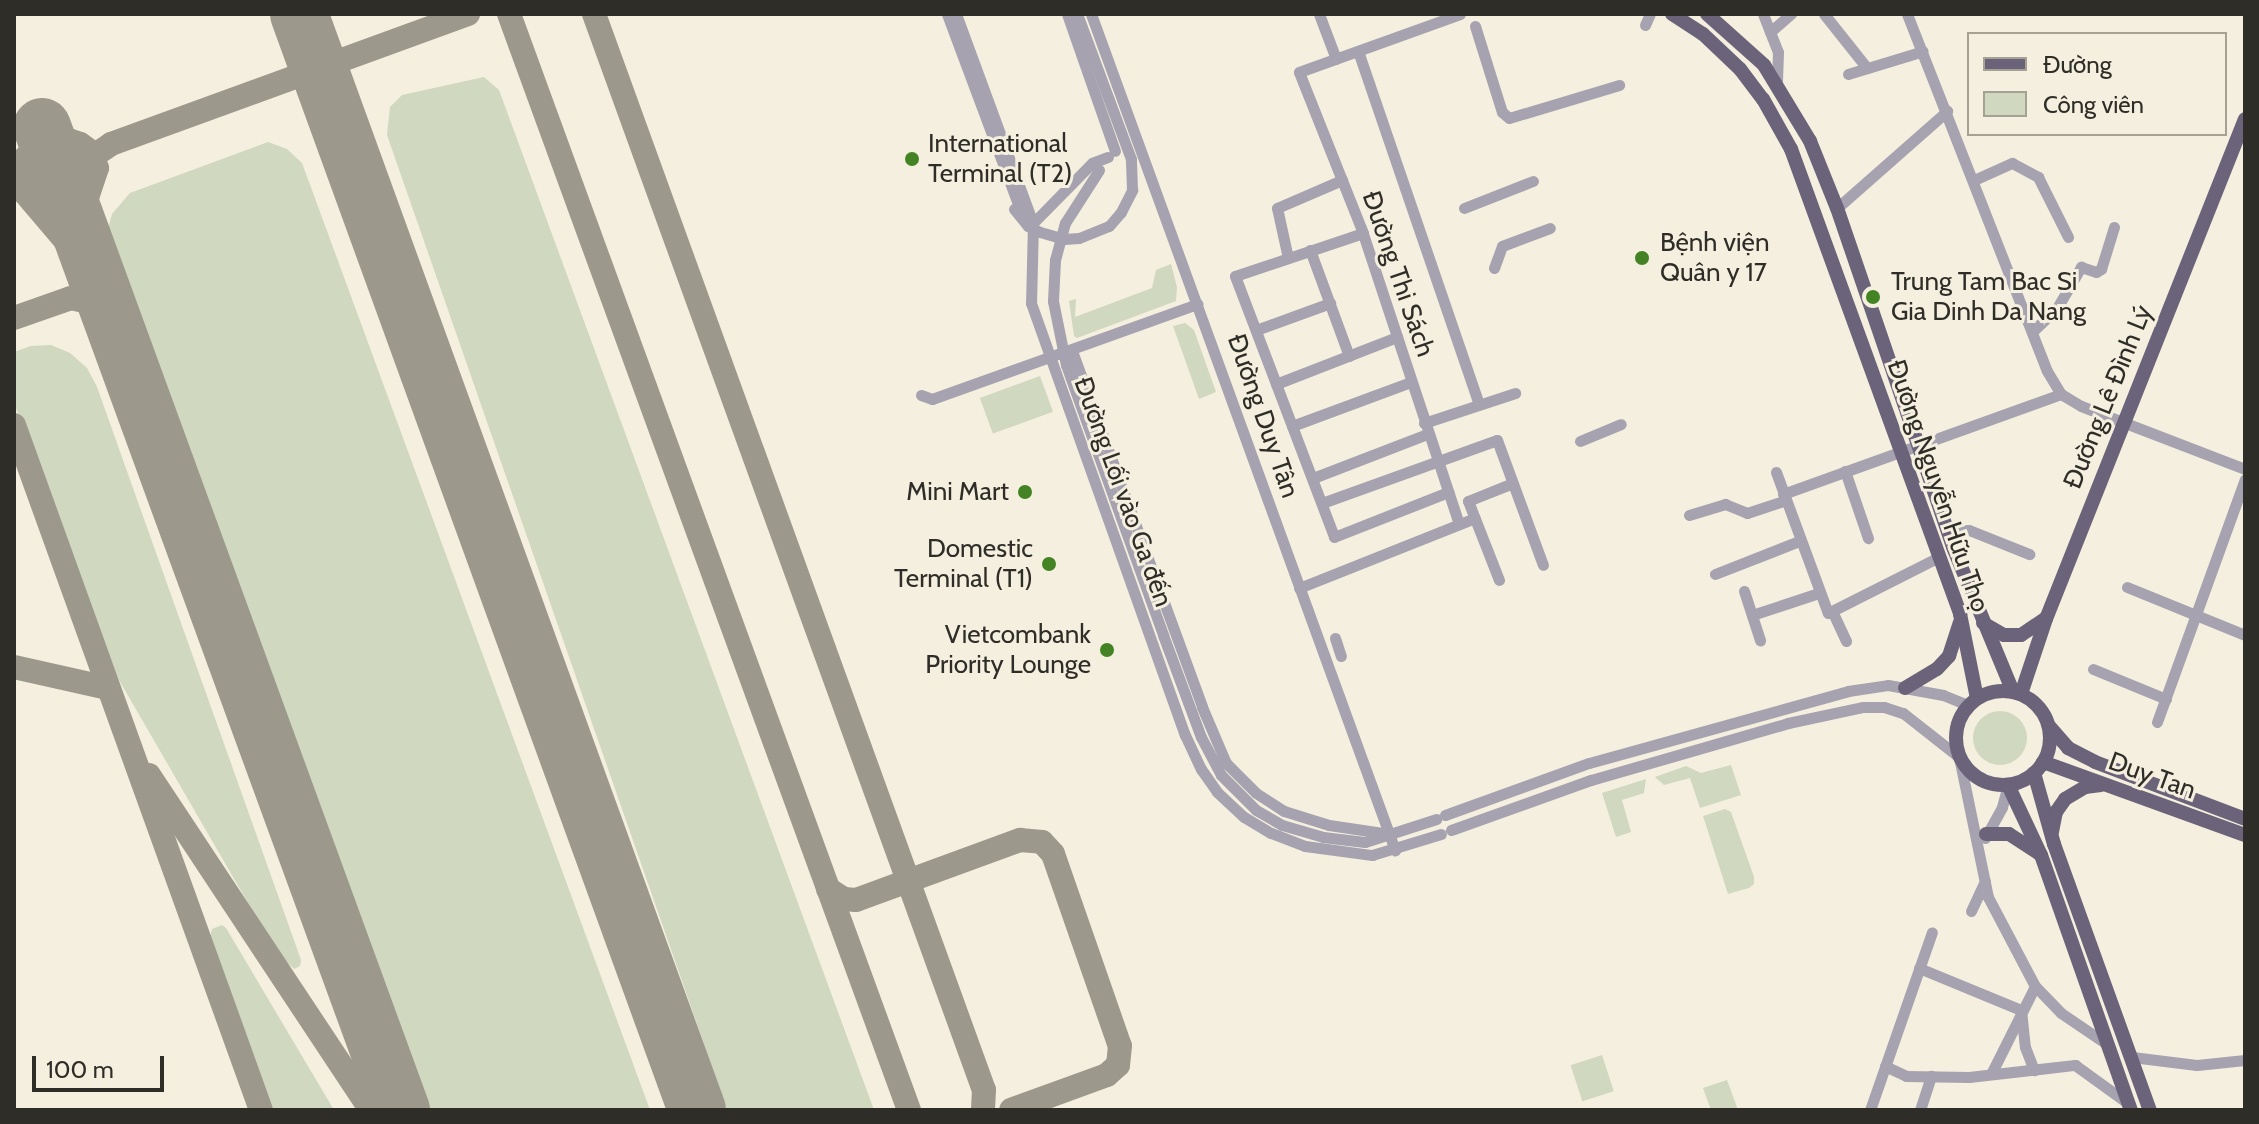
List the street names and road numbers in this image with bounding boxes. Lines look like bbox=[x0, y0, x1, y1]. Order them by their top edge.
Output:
street label: Đường Thi Sách bbox=[1355, 187, 1441, 361]
street label: Đường Lê Đình Lý bbox=[2057, 301, 2159, 493]
street label: Đường Duy Tân bbox=[1220, 330, 1306, 502]
street label: Đường Nguyễn Hữu Thọ bbox=[1880, 356, 1996, 616]
street label: Đường Lối vào Ga đến bbox=[1067, 373, 1179, 611]
street label: Duy Tan bbox=[2104, 746, 2200, 806]

